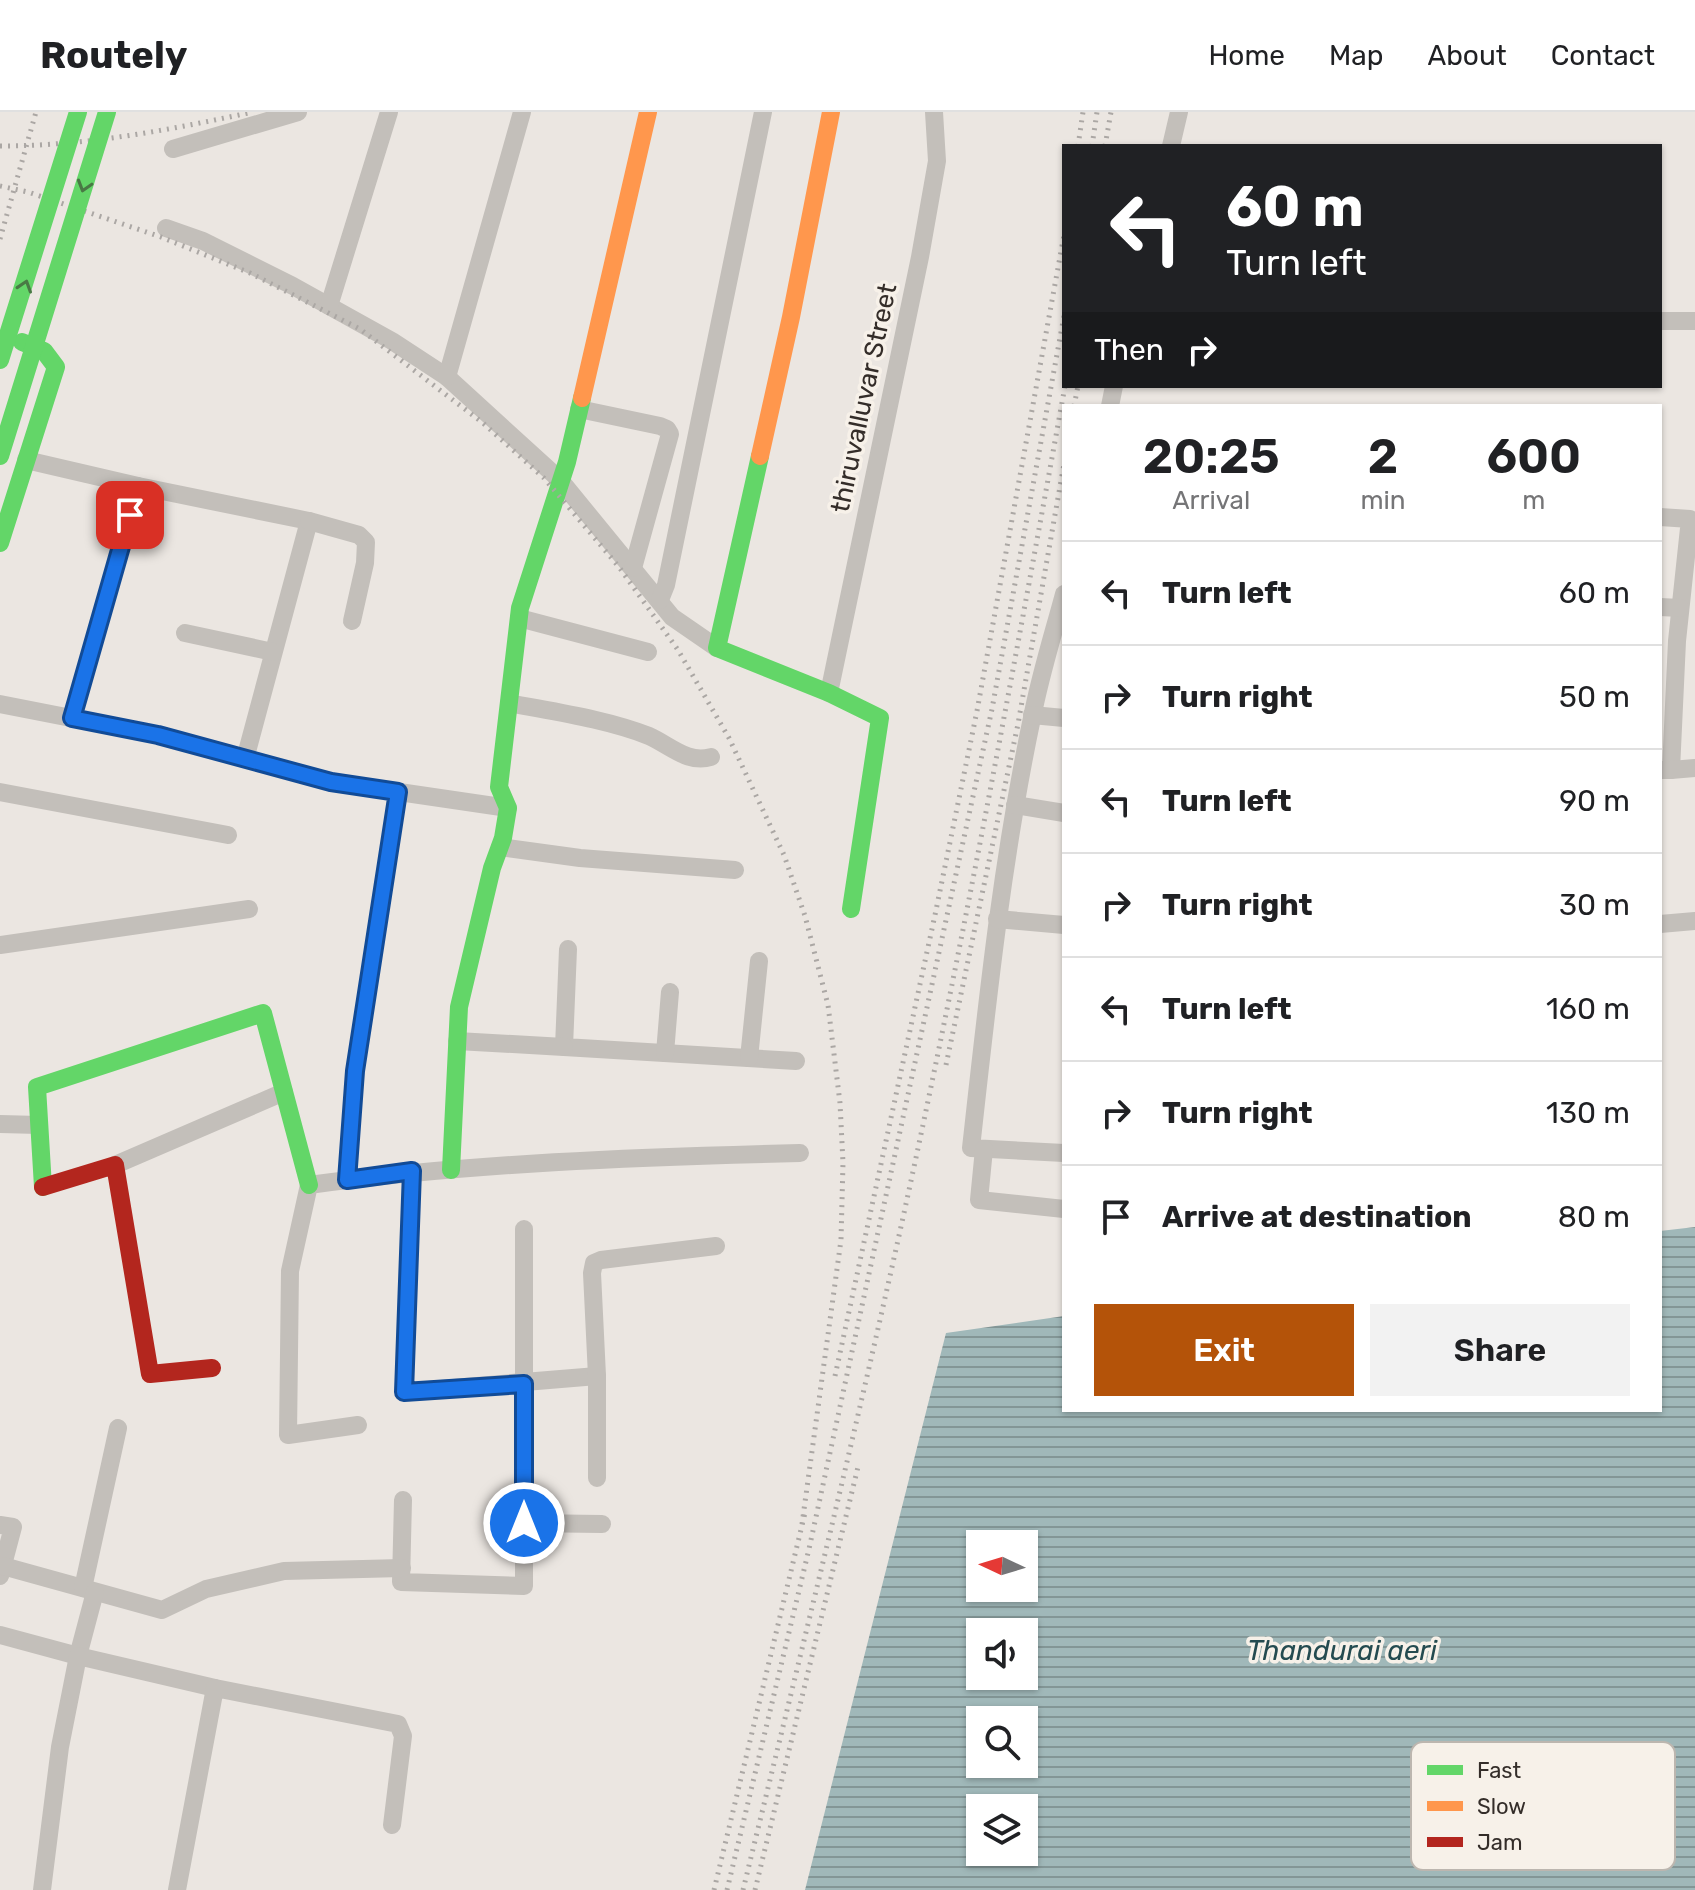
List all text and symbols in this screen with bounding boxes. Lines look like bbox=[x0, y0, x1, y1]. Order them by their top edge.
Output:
text: Routely bbox=[40, 32, 187, 78]
text: Home bbox=[1208, 39, 1285, 72]
text: Map bbox=[1329, 39, 1383, 72]
text: About bbox=[1427, 39, 1507, 72]
text: Contact bbox=[1551, 39, 1655, 72]
text: 60 m bbox=[1226, 174, 1364, 240]
icon: left bbox=[1094, 176, 1198, 280]
one-way arrow bbox=[77, 179, 93, 193]
text: Turn left bbox=[1226, 241, 1367, 284]
one-way arrow bbox=[16, 279, 32, 293]
street label: thiruvalluvar Street bbox=[825, 281, 903, 515]
icon: right bbox=[1180, 328, 1224, 372]
text: Then bbox=[1094, 332, 1164, 368]
text: 20:25 bbox=[1143, 428, 1280, 485]
text: 2 bbox=[1368, 428, 1398, 485]
text: 600 bbox=[1486, 428, 1581, 485]
pin bbox=[96, 481, 164, 549]
text: Arrival bbox=[1172, 485, 1250, 516]
text: min bbox=[1360, 485, 1406, 516]
text: m bbox=[1522, 485, 1545, 516]
icon: arrive bbox=[108, 493, 152, 537]
icon: left bbox=[1094, 571, 1138, 615]
text: Turn left bbox=[1162, 575, 1292, 611]
text: 60 m bbox=[1559, 575, 1630, 611]
icon: right bbox=[1094, 675, 1138, 719]
text: Turn right bbox=[1162, 679, 1313, 715]
text: 50 m bbox=[1559, 679, 1630, 715]
icon: left bbox=[1094, 779, 1138, 823]
text: Turn left bbox=[1162, 783, 1292, 819]
text: 90 m bbox=[1559, 783, 1630, 819]
icon: right bbox=[1094, 883, 1138, 927]
text: Turn right bbox=[1162, 887, 1313, 923]
text: 30 m bbox=[1559, 887, 1630, 923]
icon: left bbox=[1094, 987, 1138, 1031]
text: Turn left bbox=[1162, 991, 1292, 1027]
text: 160 m bbox=[1546, 991, 1630, 1027]
icon: right bbox=[1094, 1091, 1138, 1135]
text: Turn right bbox=[1162, 1095, 1313, 1131]
text: 130 m bbox=[1546, 1095, 1630, 1131]
icon: arrive bbox=[1094, 1195, 1138, 1239]
text: Arrive at destination bbox=[1162, 1199, 1472, 1235]
text: 80 m bbox=[1558, 1199, 1630, 1235]
button: Exit bbox=[1094, 1304, 1354, 1396]
button: Share bbox=[1370, 1304, 1630, 1396]
position arrow bbox=[482, 1481, 566, 1565]
north arrow bbox=[966, 1530, 1038, 1602]
map controls bbox=[966, 1530, 1038, 1866]
button: sound bbox=[966, 1618, 1038, 1690]
water label: Thandurai aeri bbox=[1247, 1634, 1438, 1667]
button: search bbox=[966, 1706, 1038, 1778]
legend bbox=[1411, 1742, 1675, 1870]
text: Fast bbox=[1477, 1757, 1522, 1784]
text: Slow bbox=[1477, 1793, 1526, 1820]
button: layers bbox=[966, 1794, 1038, 1866]
text: Jam bbox=[1477, 1829, 1523, 1856]

